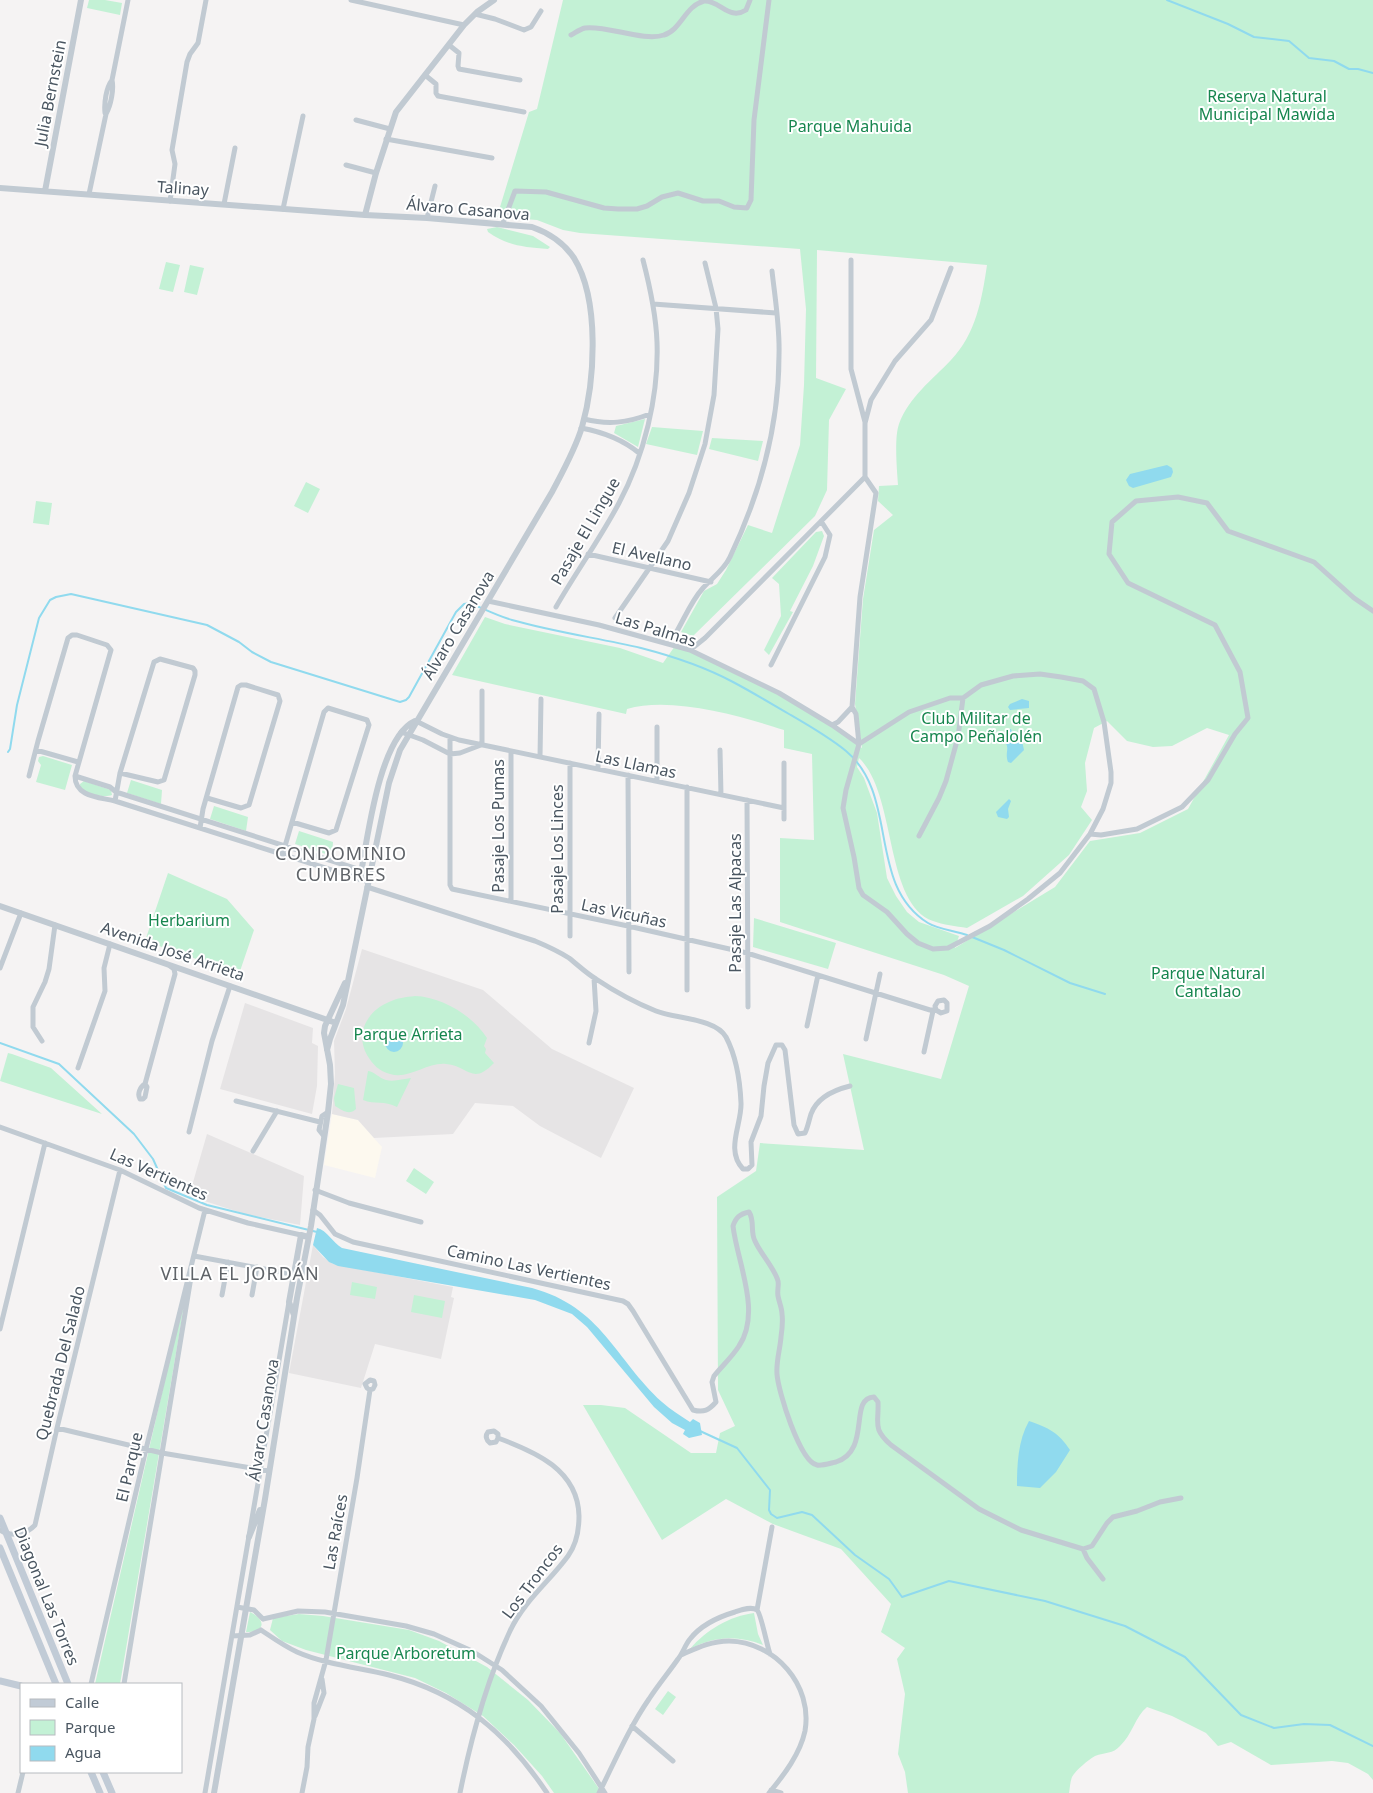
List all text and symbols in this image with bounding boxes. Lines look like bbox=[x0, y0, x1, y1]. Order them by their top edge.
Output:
street label: Julia Bernstein bbox=[29, 38, 71, 150]
park label: Reserva Natural Municipal Mawida bbox=[1199, 85, 1335, 125]
park label: Parque Mahuida bbox=[788, 115, 912, 137]
street label: Talinay bbox=[156, 175, 210, 201]
street label: Álvaro Casanova bbox=[405, 193, 531, 225]
street label: Pasaje El Lingue bbox=[545, 473, 625, 589]
street label: El Avellano bbox=[610, 536, 694, 576]
street label: Álvaro Casanova bbox=[417, 566, 499, 684]
street label: Las Palmas bbox=[613, 606, 699, 652]
park label: Club Militar de Campo Peñalolén bbox=[910, 707, 1042, 747]
street label: Las Llamas bbox=[593, 745, 679, 783]
street label: Pasaje Los Pumas bbox=[487, 759, 509, 893]
street label: Pasaje Los Linces bbox=[546, 784, 568, 914]
street label: Pasaje Las Alpacas bbox=[724, 833, 746, 973]
district label: CONDOMINIO CUMBRES bbox=[275, 841, 407, 886]
street label: Las Vicuñas bbox=[579, 893, 669, 933]
park label: Herbarium bbox=[148, 909, 230, 931]
street label: Avenida José Arrieta bbox=[98, 916, 248, 986]
park label: Parque Natural Cantalao bbox=[1151, 962, 1265, 1002]
park label: Parque Arrieta bbox=[353, 1023, 463, 1045]
street label: Las Vertientes bbox=[106, 1143, 212, 1205]
street label: Camino Las Vertientes bbox=[445, 1239, 613, 1295]
district label: VILLA EL JORDÁN bbox=[160, 1261, 320, 1285]
street label: Quebrada Del Salado bbox=[30, 1283, 90, 1443]
street label: Álvaro Casanova bbox=[242, 1357, 284, 1483]
street label: El Parque bbox=[110, 1430, 148, 1504]
street label: Las Raíces bbox=[318, 1492, 352, 1572]
street label: Diagonal Las Torres bbox=[9, 1523, 85, 1669]
street label: Los Troncos bbox=[496, 1539, 568, 1623]
park label: Parque Arboretum bbox=[336, 1642, 476, 1664]
legend bbox=[20, 1683, 182, 1773]
text: Calle bbox=[65, 1692, 99, 1712]
text: Parque bbox=[65, 1717, 115, 1737]
text: Agua bbox=[65, 1742, 102, 1762]

